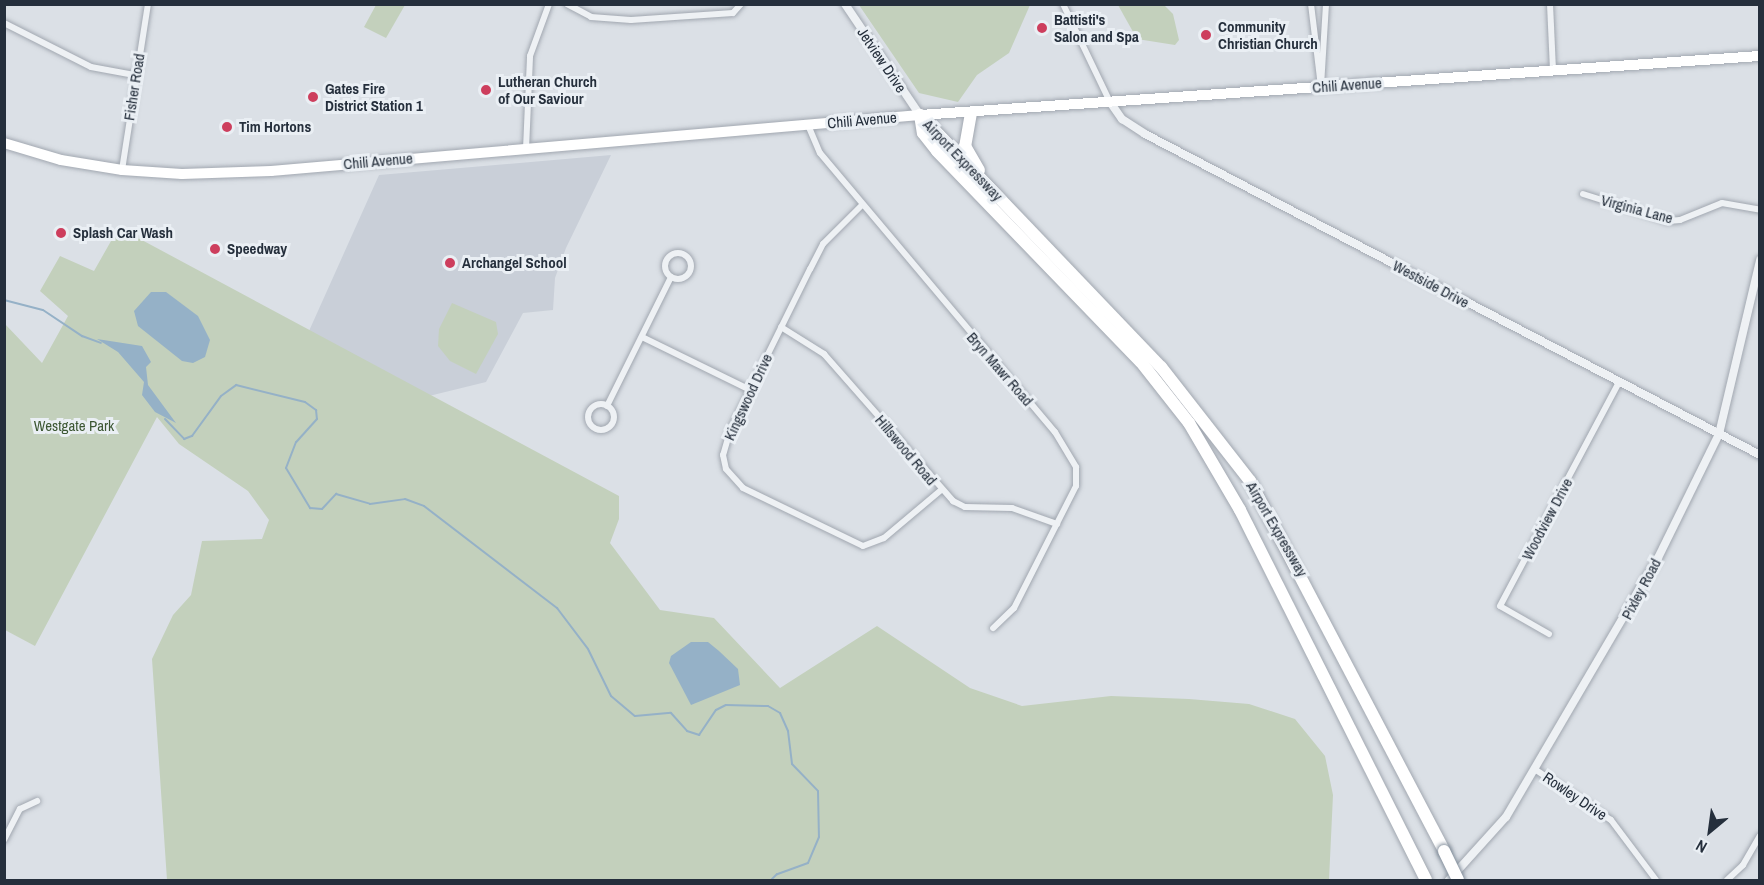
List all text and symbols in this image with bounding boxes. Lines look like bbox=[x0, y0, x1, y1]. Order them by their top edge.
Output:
place label: Battisti's Salon and Spa bbox=[1054, 10, 1139, 45]
place label: Community Christian Church bbox=[1218, 17, 1318, 52]
marker: Battisti's Salon and Spa bbox=[1035, 21, 1049, 35]
street label: Jetview Drive bbox=[854, 24, 910, 96]
marker: Community Christian Church bbox=[1199, 28, 1213, 42]
street label: Fisher Road bbox=[120, 52, 148, 122]
place label: Lutheran Church of Our Saviour bbox=[498, 72, 597, 107]
street label: Chili Avenue bbox=[1311, 74, 1383, 96]
place label: Gates Fire District Station 1 bbox=[325, 79, 423, 114]
marker: Lutheran Church of Our Saviour bbox=[479, 83, 493, 97]
marker: Gates Fire District Station 1 bbox=[306, 90, 320, 104]
street label: Chili Avenue bbox=[826, 108, 898, 132]
street label: Airport Expressway bbox=[919, 115, 1007, 205]
place label: Tim Hortons bbox=[239, 118, 311, 136]
marker: Tim Hortons bbox=[220, 120, 234, 134]
street label: Chili Avenue bbox=[342, 149, 414, 173]
street label: Virginia Lane bbox=[1599, 191, 1675, 227]
place label: Splash Car Wash bbox=[73, 224, 173, 242]
marker: Splash Car Wash bbox=[54, 226, 68, 240]
place label: Speedway bbox=[227, 240, 287, 258]
marker: Speedway bbox=[208, 242, 222, 256]
place label: Archangel School bbox=[462, 254, 567, 272]
marker: Archangel School bbox=[443, 256, 457, 270]
street label: Westside Drive bbox=[1390, 256, 1472, 312]
street label: Bryn Mawr Road bbox=[963, 329, 1037, 409]
street label: Kingswood Drive bbox=[720, 351, 776, 443]
street label: Hillswood Road bbox=[871, 411, 941, 489]
park label: Westgate Park bbox=[34, 417, 114, 435]
street label: Woodview Drive bbox=[1518, 475, 1576, 563]
street label: Airport Expressway bbox=[1243, 478, 1311, 580]
street label: Pixley Road bbox=[1617, 555, 1665, 623]
street label: Rowley Drive bbox=[1540, 768, 1610, 824]
north arrow bbox=[1680, 801, 1740, 861]
text: N bbox=[1692, 835, 1711, 859]

